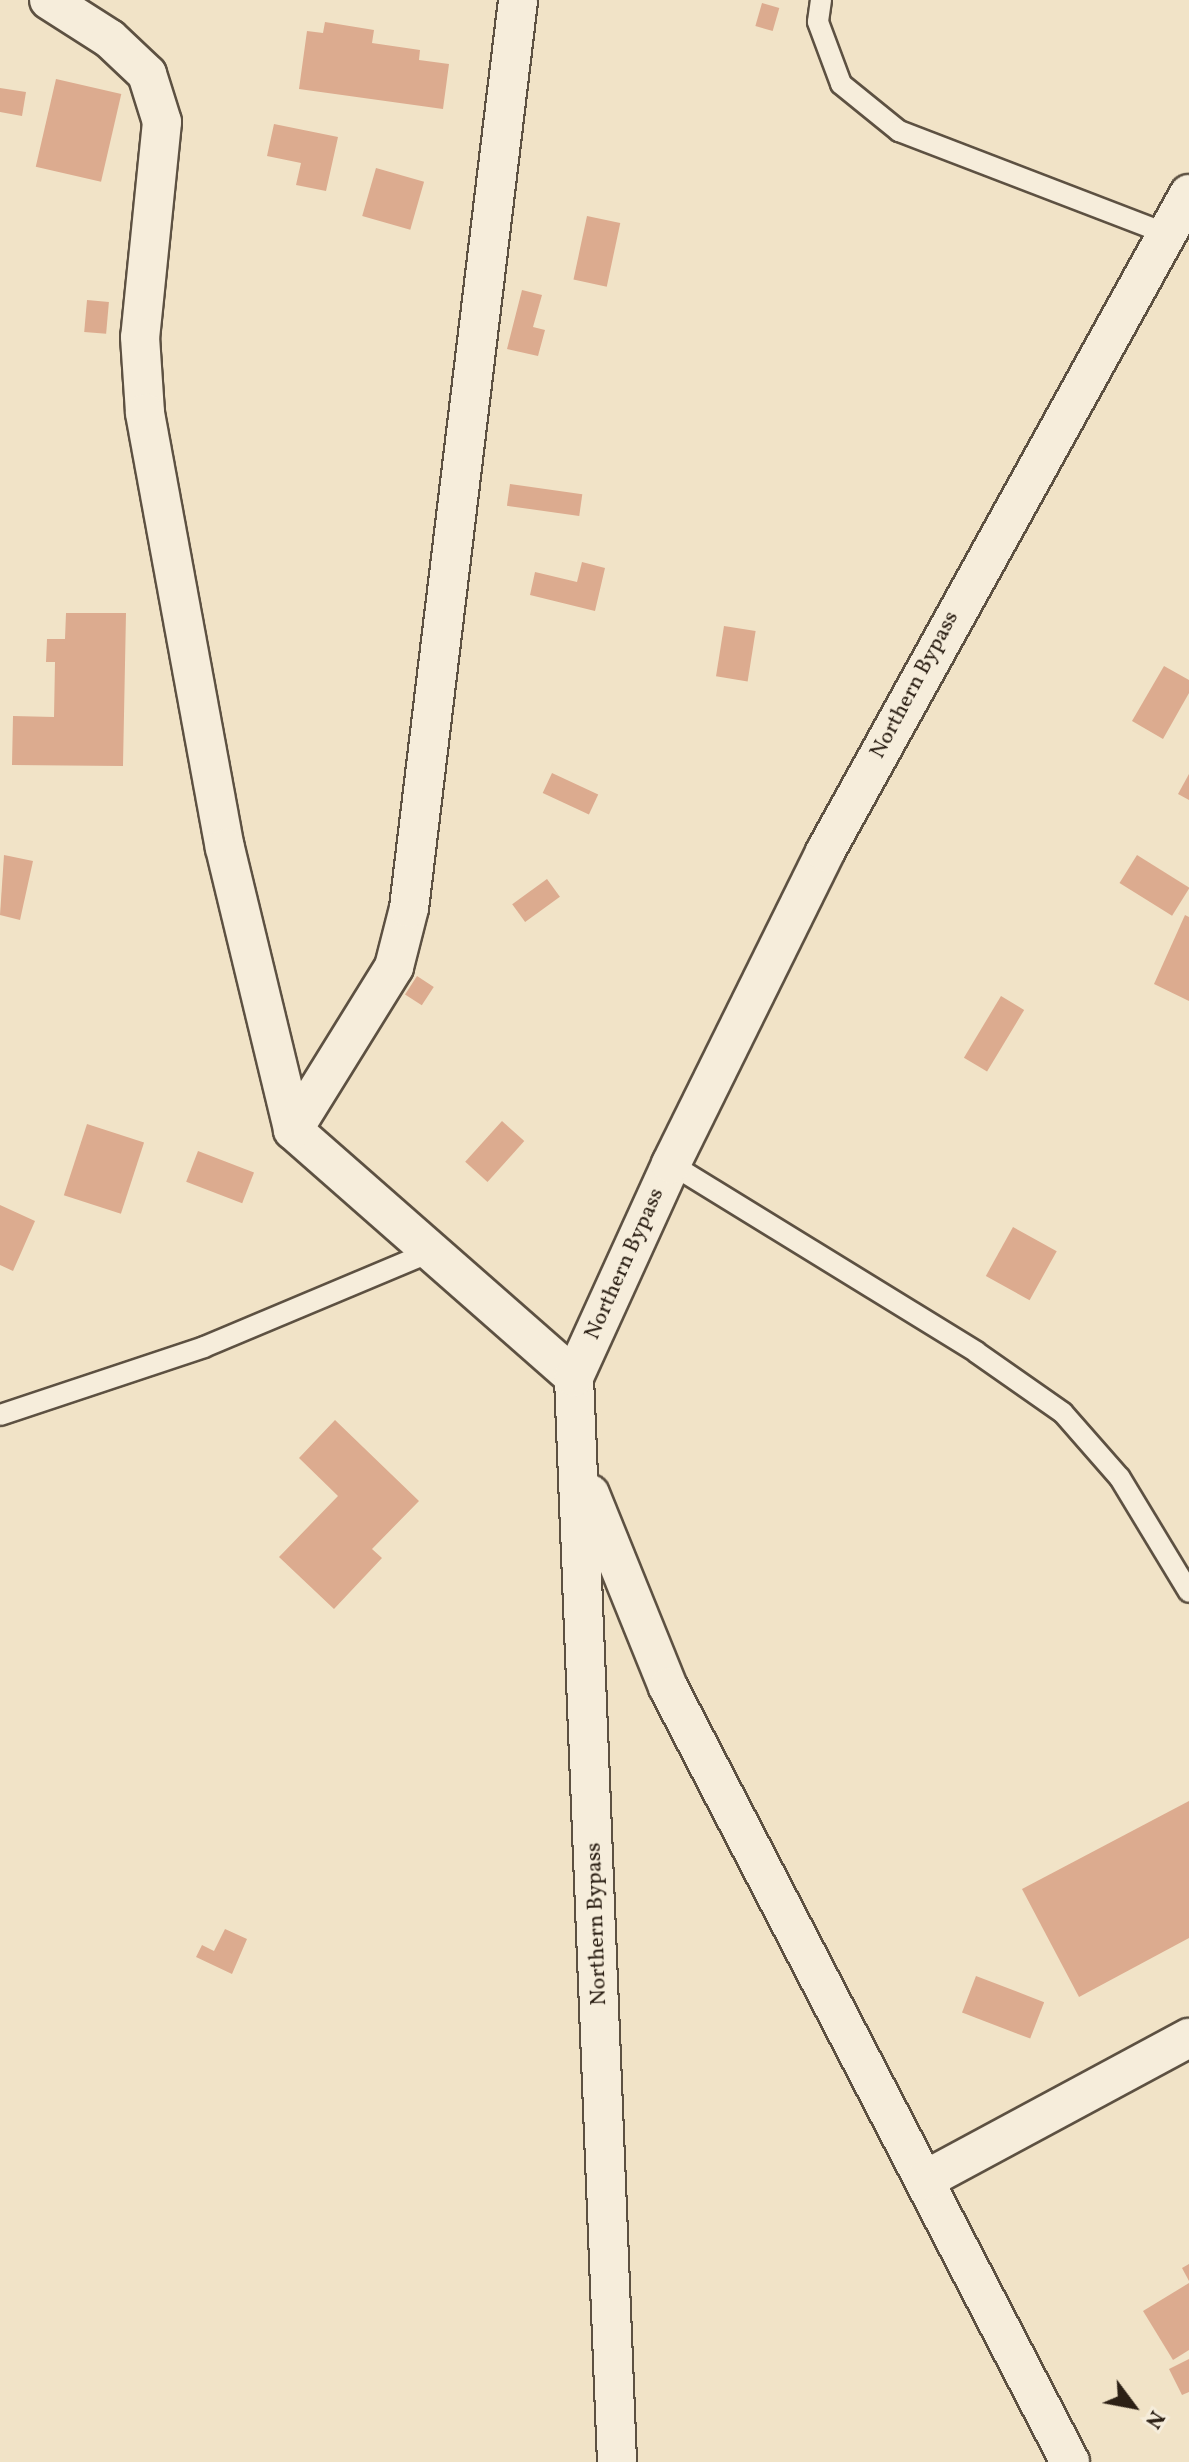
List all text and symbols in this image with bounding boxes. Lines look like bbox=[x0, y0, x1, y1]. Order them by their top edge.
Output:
street label: Northern Bypass bbox=[865, 607, 965, 763]
street label: Northern Bypass bbox=[580, 1184, 670, 1344]
street label: Northern Bypass bbox=[581, 1842, 613, 2006]
north arrow bbox=[1093, 2366, 1173, 2446]
text: N bbox=[1136, 2404, 1171, 2434]

